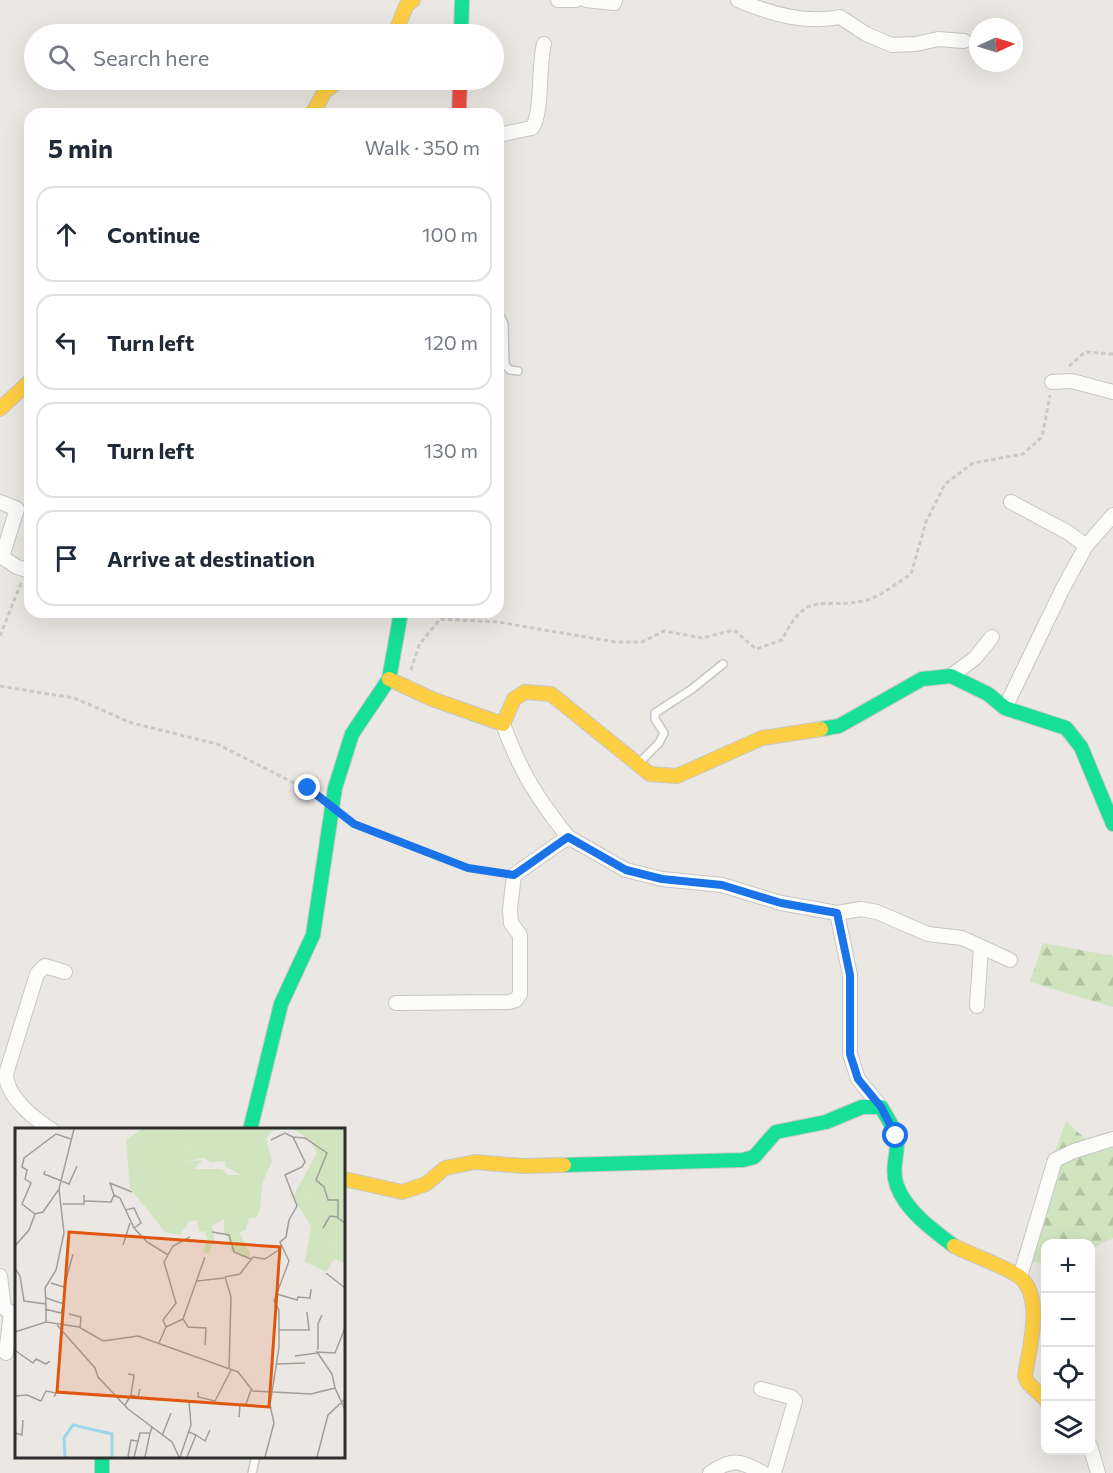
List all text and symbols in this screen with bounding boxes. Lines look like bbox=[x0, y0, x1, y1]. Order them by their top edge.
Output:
north arrow bbox=[969, 18, 1023, 72]
search box bbox=[24, 24, 504, 90]
icon: search bbox=[45, 41, 78, 74]
text: Search here bbox=[93, 44, 209, 71]
text: 5 min bbox=[48, 132, 113, 163]
text: Walk · 350 m bbox=[365, 135, 480, 159]
icon: ahead bbox=[50, 218, 83, 251]
text: Continue bbox=[107, 221, 200, 248]
text: 100 m bbox=[422, 222, 478, 246]
icon: left bbox=[50, 326, 83, 359]
text: Turn left bbox=[107, 329, 194, 356]
text: 120 m bbox=[424, 330, 478, 354]
icon: left bbox=[50, 434, 83, 467]
text: Turn left bbox=[107, 437, 194, 464]
text: 130 m bbox=[424, 438, 478, 462]
icon: arrive bbox=[50, 542, 83, 575]
text: Arrive at destination bbox=[107, 545, 315, 572]
route end bbox=[294, 774, 320, 800]
route start bbox=[882, 1122, 908, 1148]
inset map bbox=[15, 1128, 345, 1458]
map controls bbox=[1041, 1239, 1095, 1455]
button: + bbox=[1041, 1239, 1095, 1293]
button: − bbox=[1041, 1293, 1095, 1347]
button: locate bbox=[1041, 1347, 1095, 1401]
button: layers bbox=[1041, 1401, 1095, 1455]

